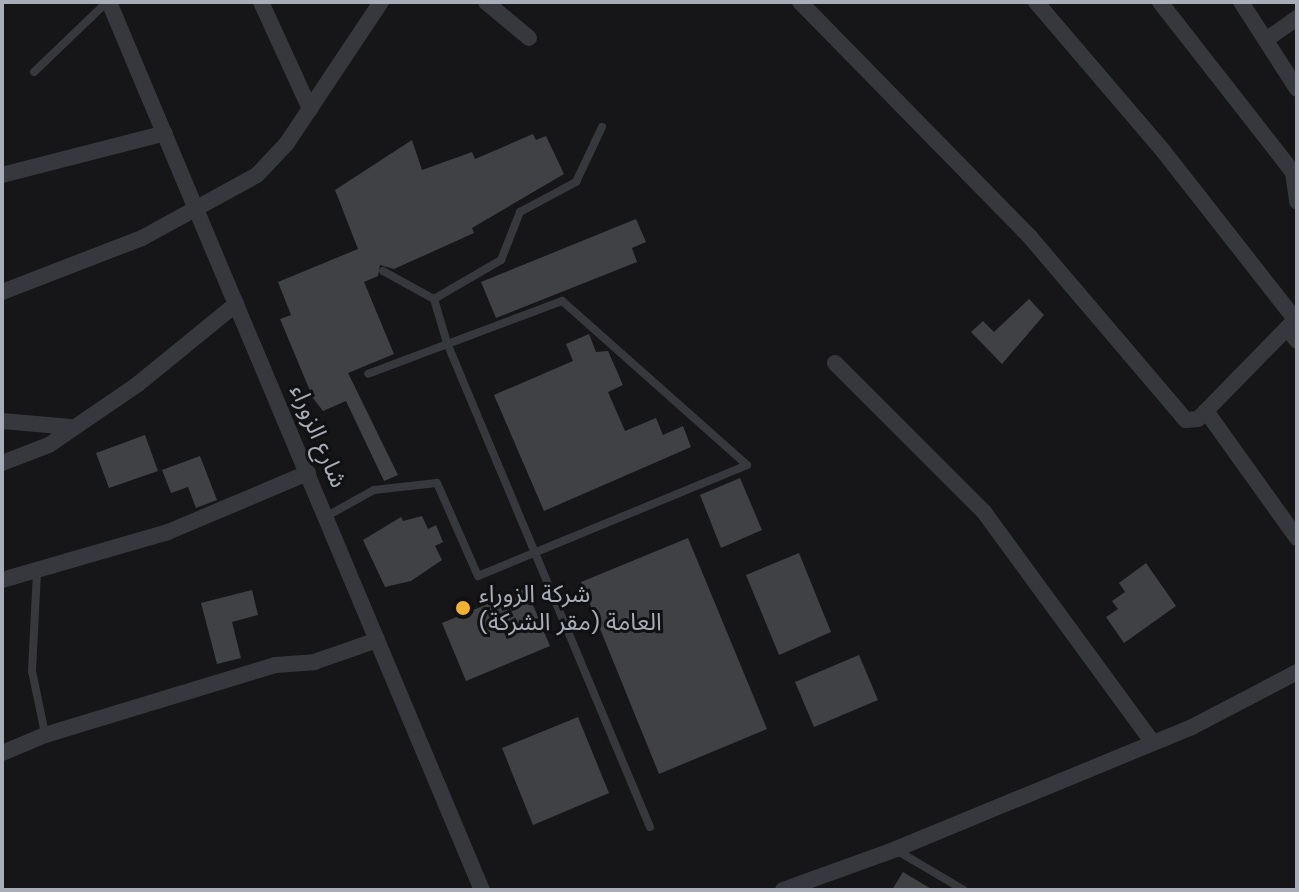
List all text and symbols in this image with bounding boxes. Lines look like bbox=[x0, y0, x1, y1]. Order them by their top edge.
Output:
street label: شارع الزوراء bbox=[284, 380, 354, 492]
place label: شركة الزوراء العامة (مقر الشركة) bbox=[479, 580, 662, 636]
marker: شركة الزوراء العامة (مقر الشركة) bbox=[454, 599, 472, 617]

